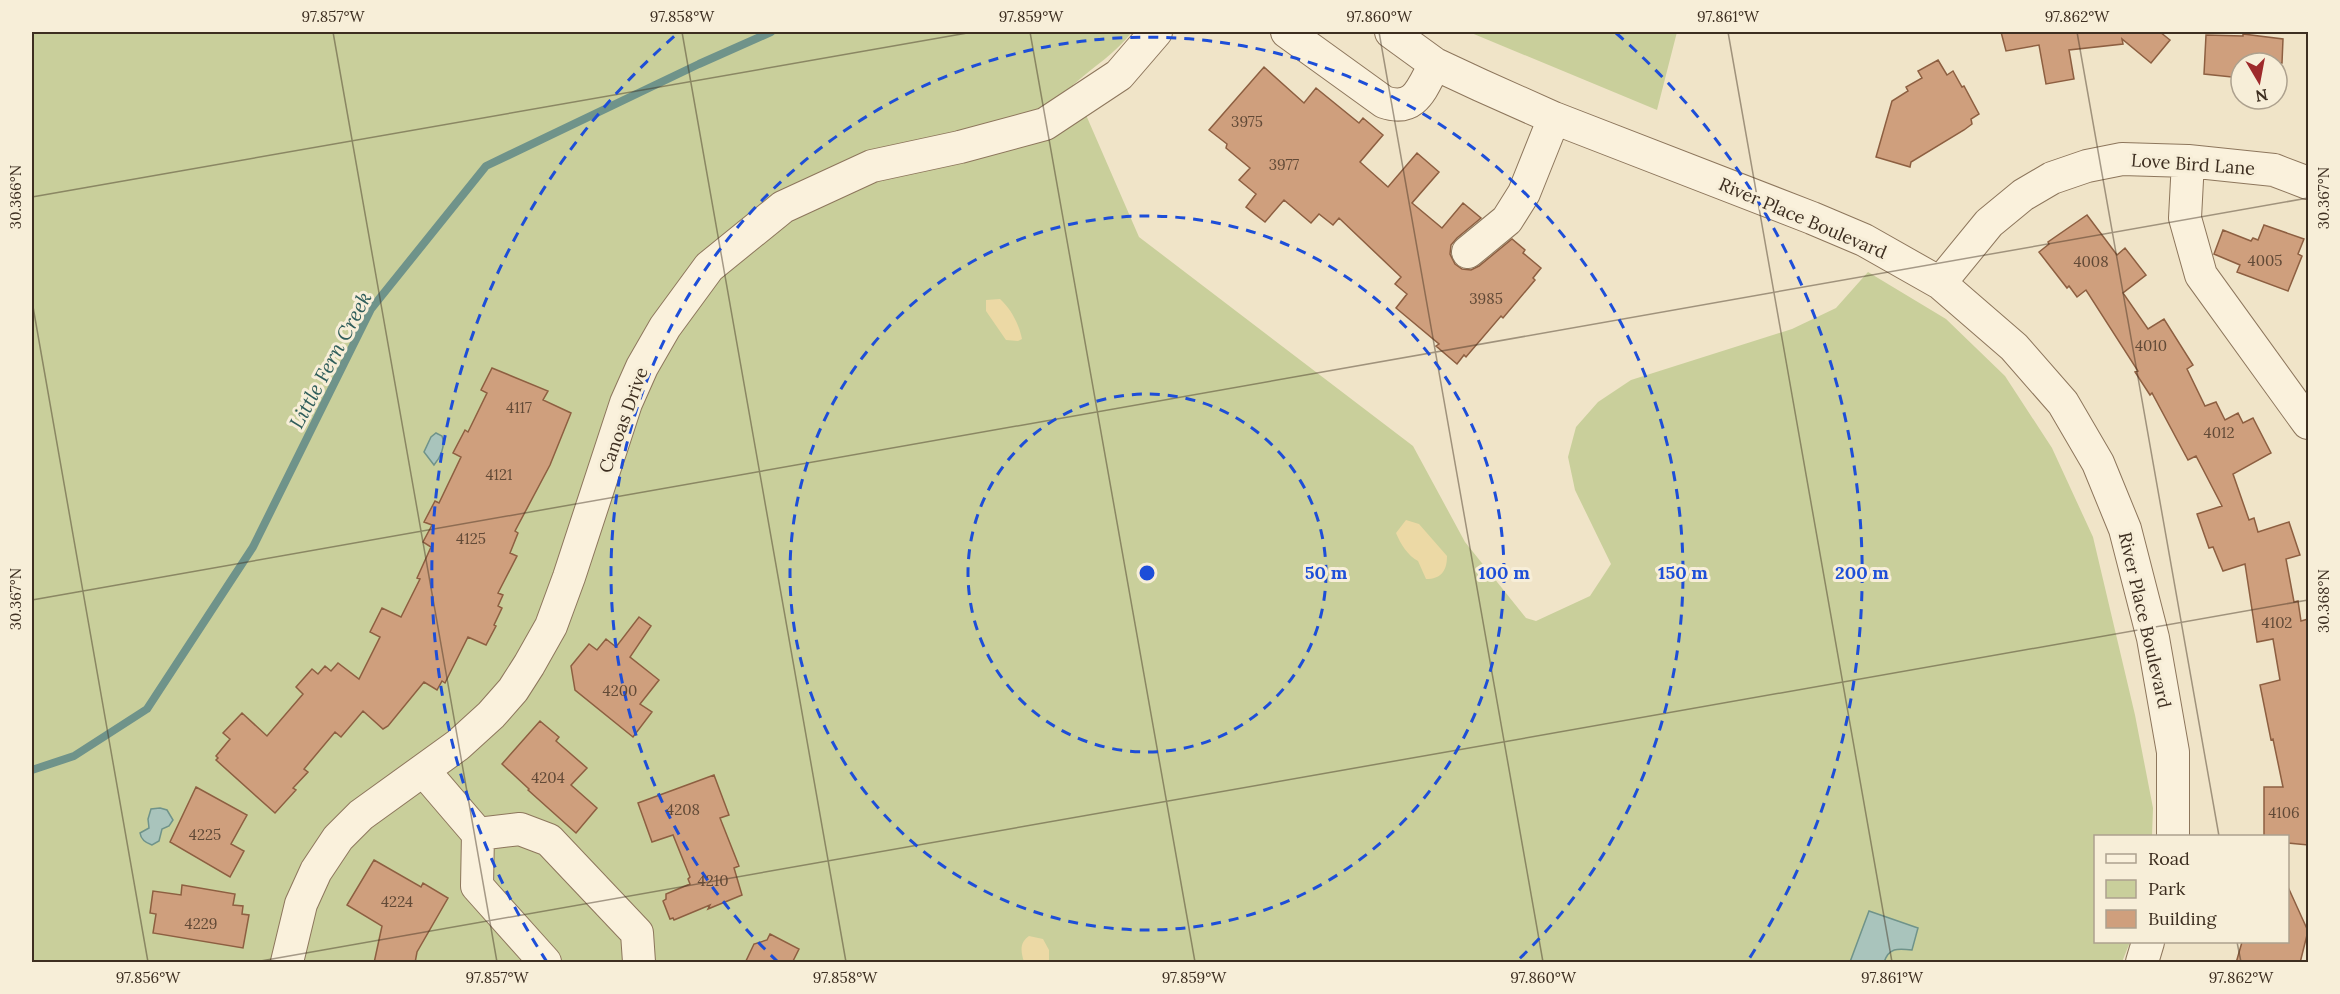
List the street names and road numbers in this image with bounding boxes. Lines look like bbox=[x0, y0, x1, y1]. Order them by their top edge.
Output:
street label: Love Bird Lane bbox=[2130, 148, 2256, 180]
street label: River Place Boulevard bbox=[1716, 172, 1891, 264]
street label: Canoas Drive bbox=[593, 364, 653, 476]
street label: River Place Boulevard bbox=[2114, 530, 2177, 711]

